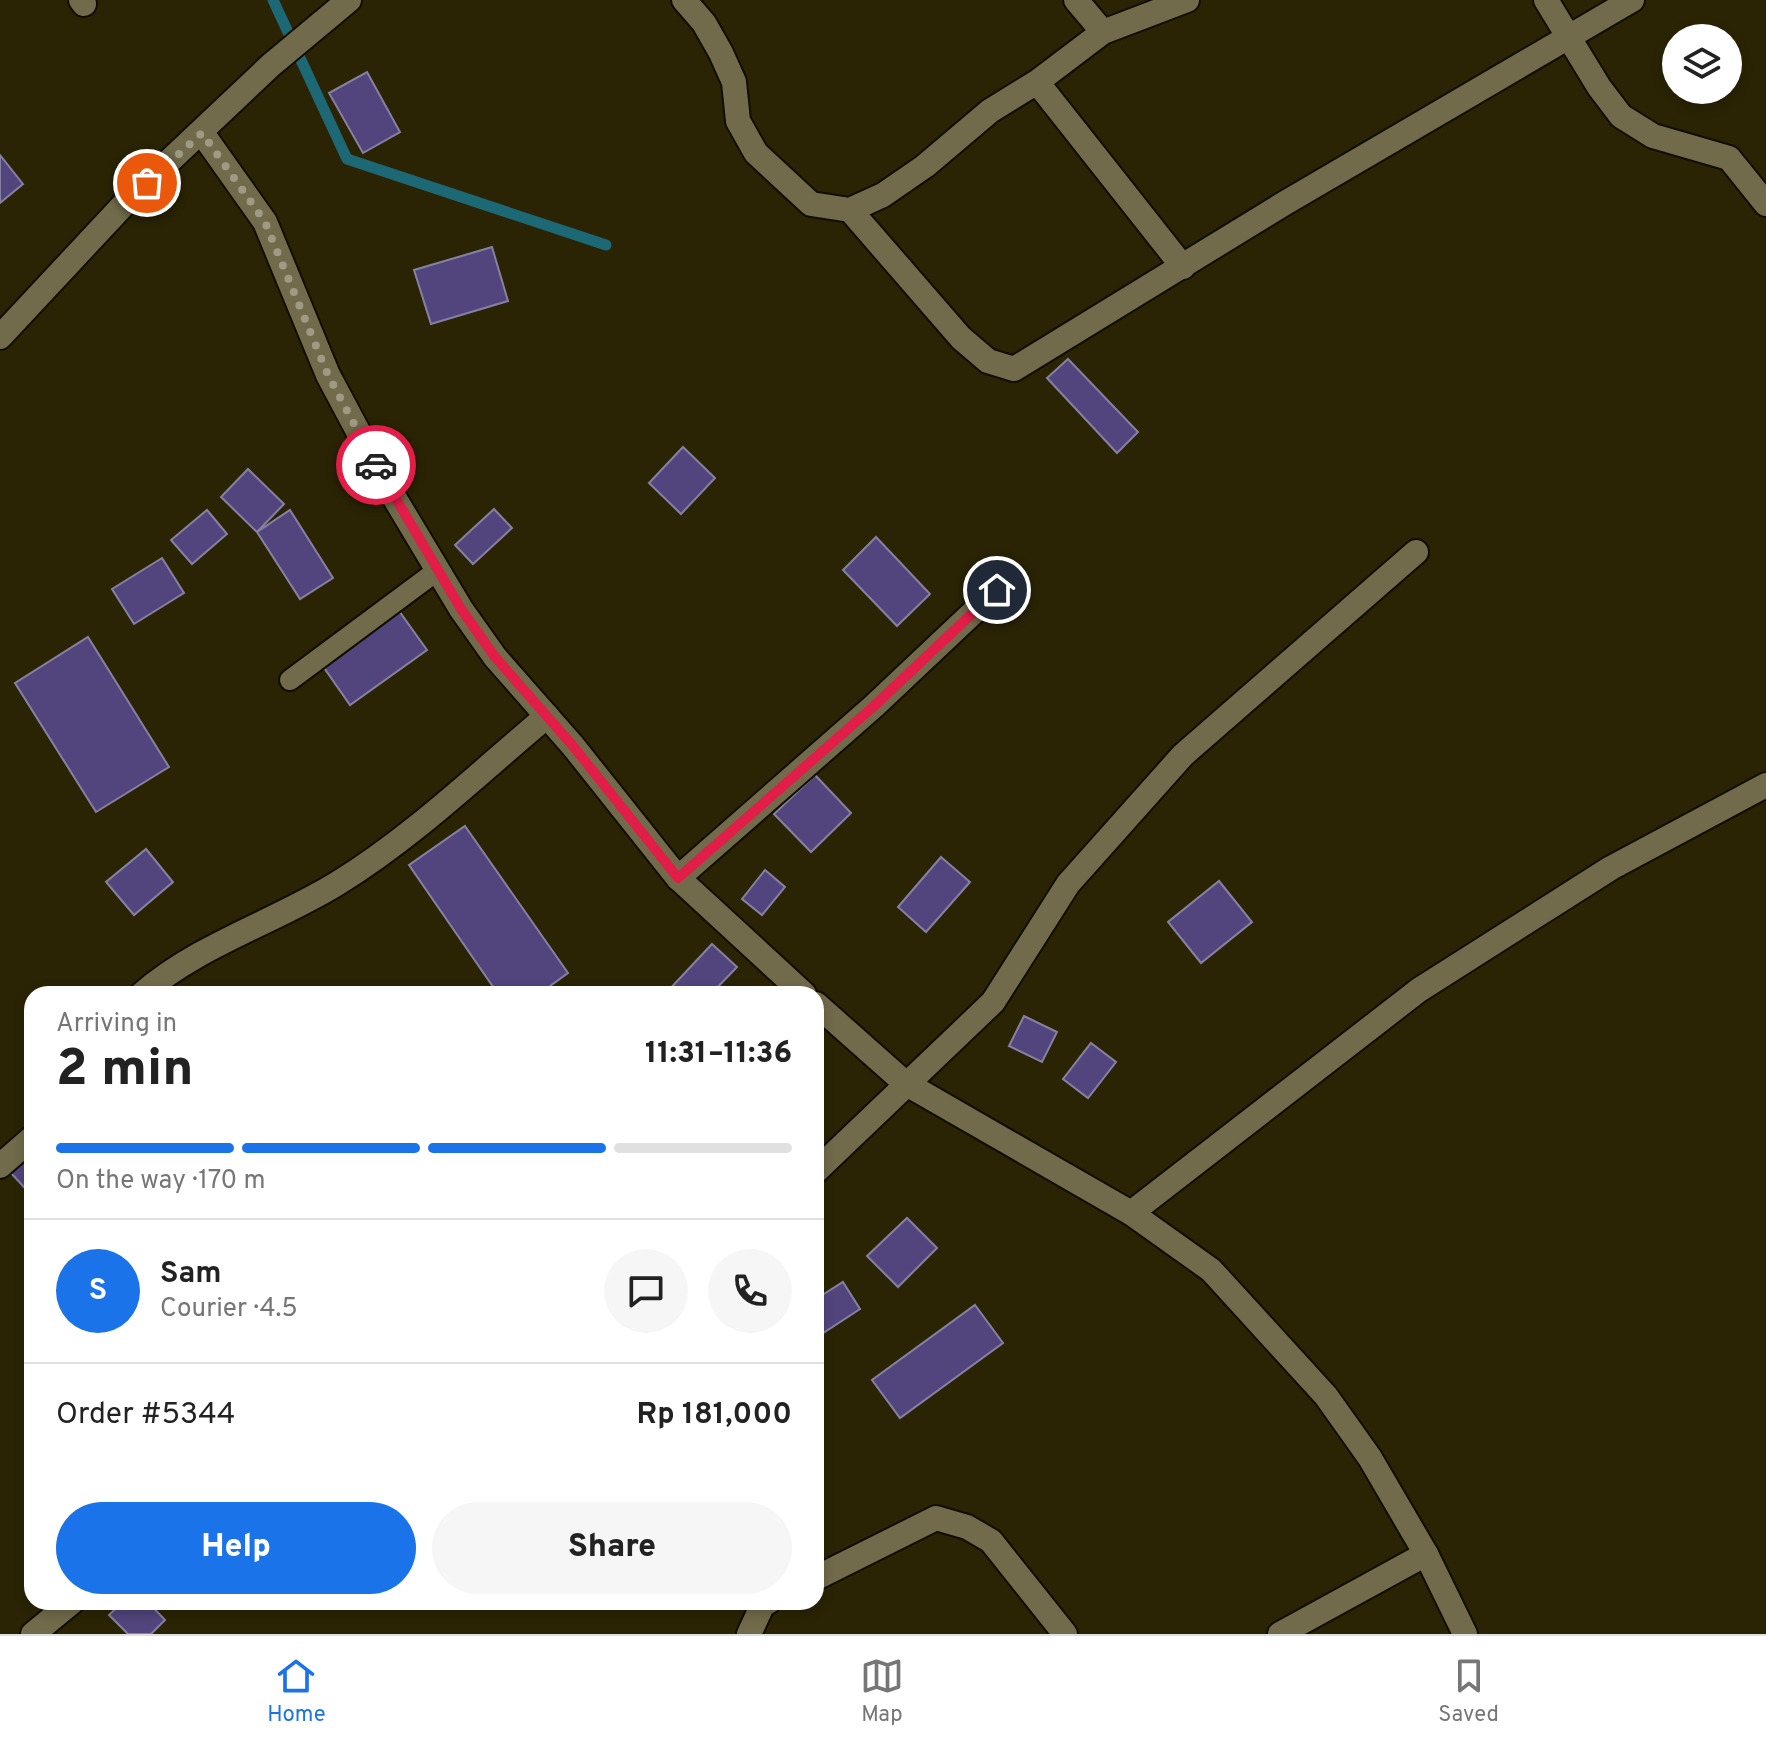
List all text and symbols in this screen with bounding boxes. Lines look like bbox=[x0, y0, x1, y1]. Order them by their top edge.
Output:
map controls bbox=[1662, 24, 1742, 104]
button: layers bbox=[1662, 24, 1742, 104]
pin bbox=[113, 149, 181, 217]
icon: bag bbox=[125, 161, 169, 205]
courier bbox=[336, 425, 416, 505]
icon: car bbox=[354, 443, 398, 487]
pin bbox=[963, 556, 1031, 624]
icon: home bbox=[975, 568, 1019, 612]
text: Arriving in bbox=[56, 1008, 177, 1041]
text: 11:31–11:36 bbox=[645, 1036, 792, 1073]
text: 2 min bbox=[56, 1038, 194, 1104]
text: On the way · 170 m bbox=[56, 1165, 265, 1198]
button: chat bbox=[604, 1249, 688, 1333]
button: phone bbox=[708, 1249, 792, 1333]
text: Sam bbox=[160, 1256, 222, 1293]
text: S bbox=[89, 1273, 107, 1310]
text: Courier · 4.5 bbox=[160, 1293, 298, 1326]
text: Order #5344 bbox=[56, 1397, 235, 1434]
text: Rp 181,000 bbox=[636, 1397, 792, 1434]
button: Help bbox=[56, 1502, 416, 1594]
button: Share bbox=[432, 1502, 792, 1594]
tab: Home bbox=[267, 1654, 326, 1729]
tab: Map bbox=[860, 1654, 904, 1729]
tab: Saved bbox=[1438, 1654, 1499, 1729]

